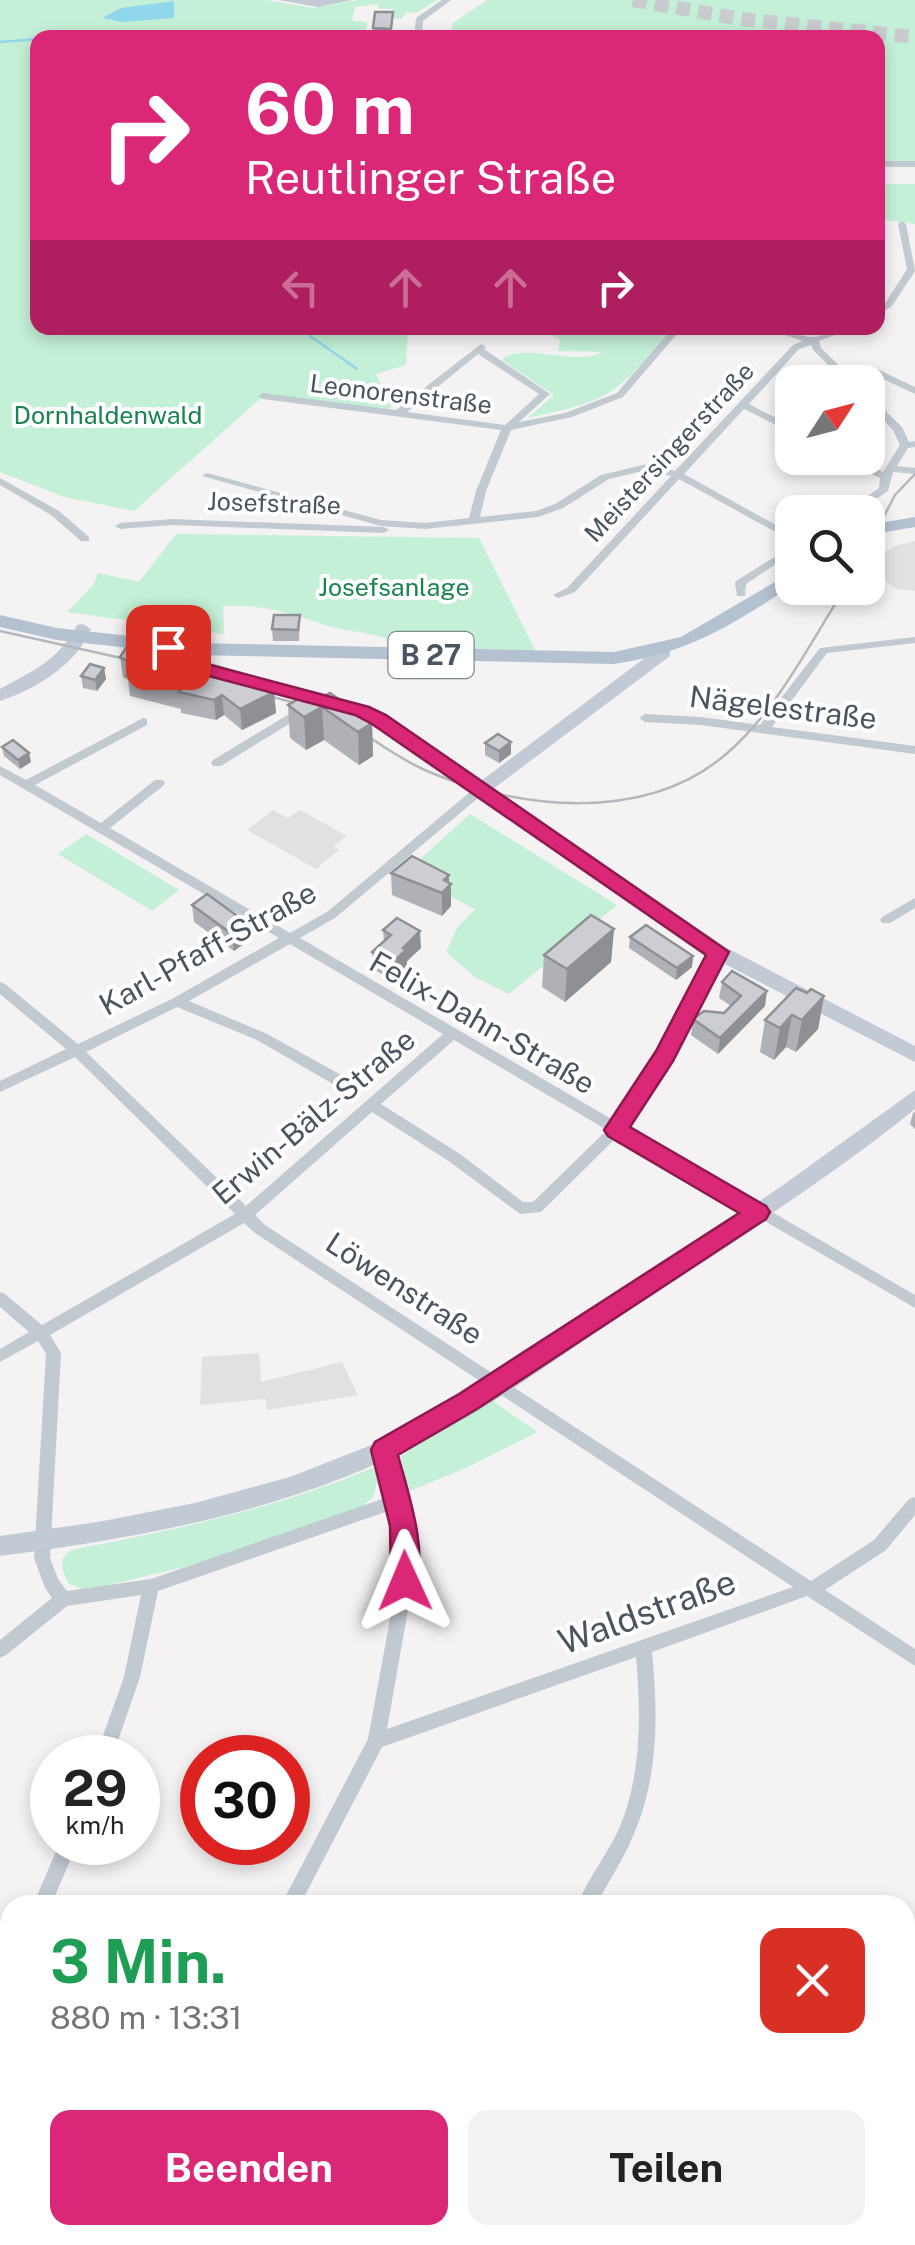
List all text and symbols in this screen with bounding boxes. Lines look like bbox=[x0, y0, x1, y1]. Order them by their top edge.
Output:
text: 60 m bbox=[245, 67, 415, 150]
icon: right bbox=[80, 70, 210, 200]
text: Reutlinger Straße bbox=[245, 151, 616, 204]
icon: left bbox=[273, 260, 328, 315]
icon: ahead bbox=[378, 260, 433, 315]
icon: ahead bbox=[483, 260, 538, 315]
icon: right bbox=[588, 260, 643, 315]
street label: Meistersingerstraße bbox=[578, 356, 760, 548]
north arrow bbox=[775, 365, 885, 475]
map controls bbox=[775, 365, 885, 605]
street label: Leonorenstraße bbox=[308, 368, 494, 420]
park label: Dornhaldenwald bbox=[14, 400, 202, 430]
street label: Josefstraße bbox=[207, 486, 341, 520]
button: search bbox=[775, 495, 885, 605]
park label: Josefsanlage bbox=[318, 572, 470, 602]
pin bbox=[126, 605, 211, 690]
icon: arrive bbox=[141, 620, 196, 675]
road number: B 27 bbox=[388, 632, 474, 678]
street label: Nägelestraße bbox=[687, 678, 879, 736]
street label: Karl-Pfaff-Straße bbox=[93, 874, 322, 1023]
street label: Felix-Dahn-Straße bbox=[363, 943, 602, 1101]
street label: Erwin-Bälz-Straße bbox=[205, 1021, 422, 1212]
street label: Löwenstraße bbox=[319, 1224, 490, 1352]
position arrow bbox=[353, 1529, 457, 1633]
street label: Waldstraße bbox=[553, 1561, 741, 1663]
speed limit sign: 30 bbox=[180, 1735, 310, 1865]
text: 29 bbox=[63, 1758, 127, 1817]
text: km/h bbox=[66, 1810, 124, 1840]
text: 3 Min. bbox=[50, 1926, 226, 1997]
button: close bbox=[760, 1928, 865, 2033]
text: 880 m · 13:31 bbox=[50, 1999, 242, 2036]
button: Beenden bbox=[50, 2110, 448, 2225]
button: Teilen bbox=[468, 2110, 865, 2225]

